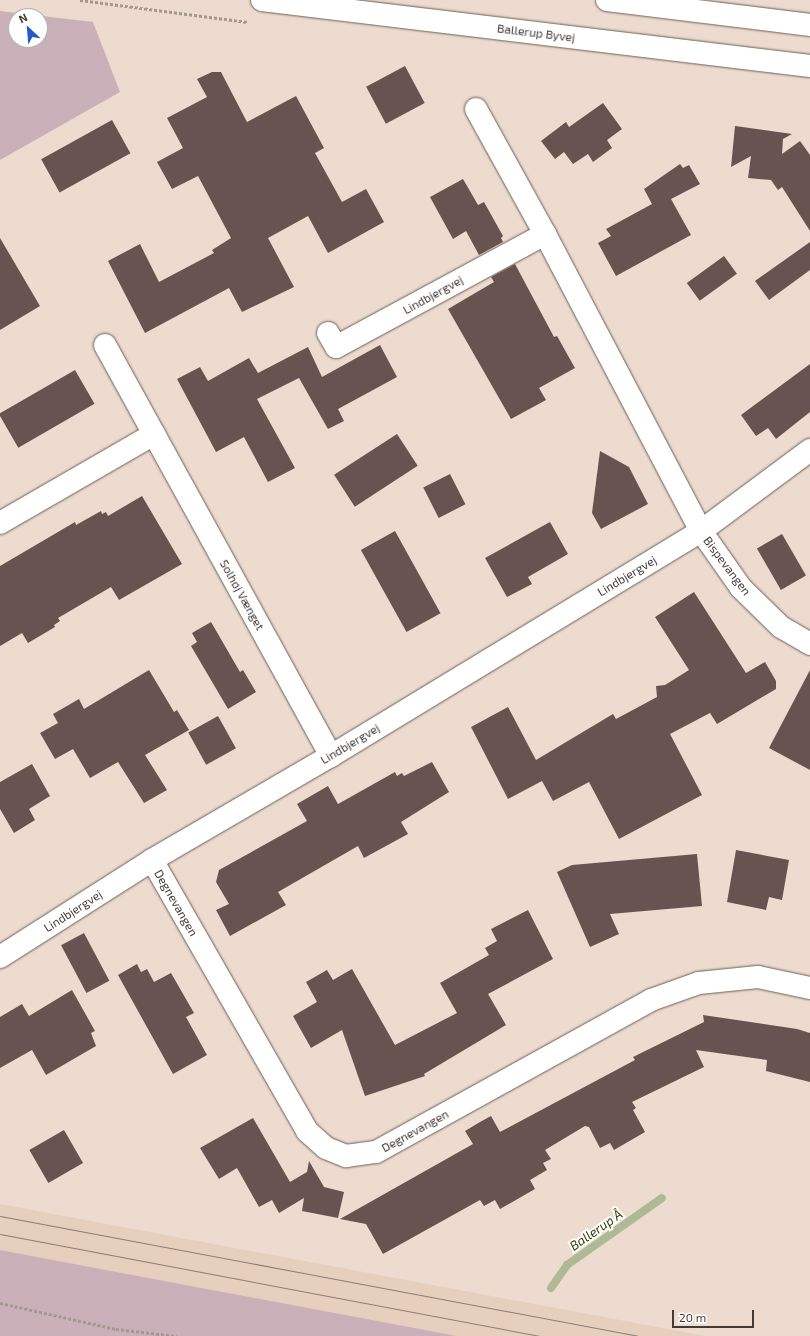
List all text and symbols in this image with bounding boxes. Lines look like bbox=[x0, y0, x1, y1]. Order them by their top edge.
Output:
north arrow bbox=[8, 8, 48, 48]
text: N bbox=[17, 10, 29, 25]
street label: Ballerup Byvej bbox=[496, 21, 576, 45]
street label: Lindbjergvej bbox=[400, 273, 466, 317]
street label: Bispevangen bbox=[700, 534, 754, 598]
street label: Lindbjergvej bbox=[595, 553, 659, 599]
street label: Solhøj Vænget bbox=[217, 557, 267, 633]
street label: Lindbjergvej bbox=[318, 721, 382, 767]
street label: Degnevangen bbox=[151, 867, 201, 939]
street label: Lindbjergvej bbox=[41, 887, 105, 935]
street label: Degnevangen bbox=[379, 1107, 451, 1155]
water label: Ballerup Å bbox=[567, 1206, 625, 1254]
scale bar bbox=[674, 1302, 756, 1328]
text: 20 m bbox=[679, 1310, 706, 1324]

